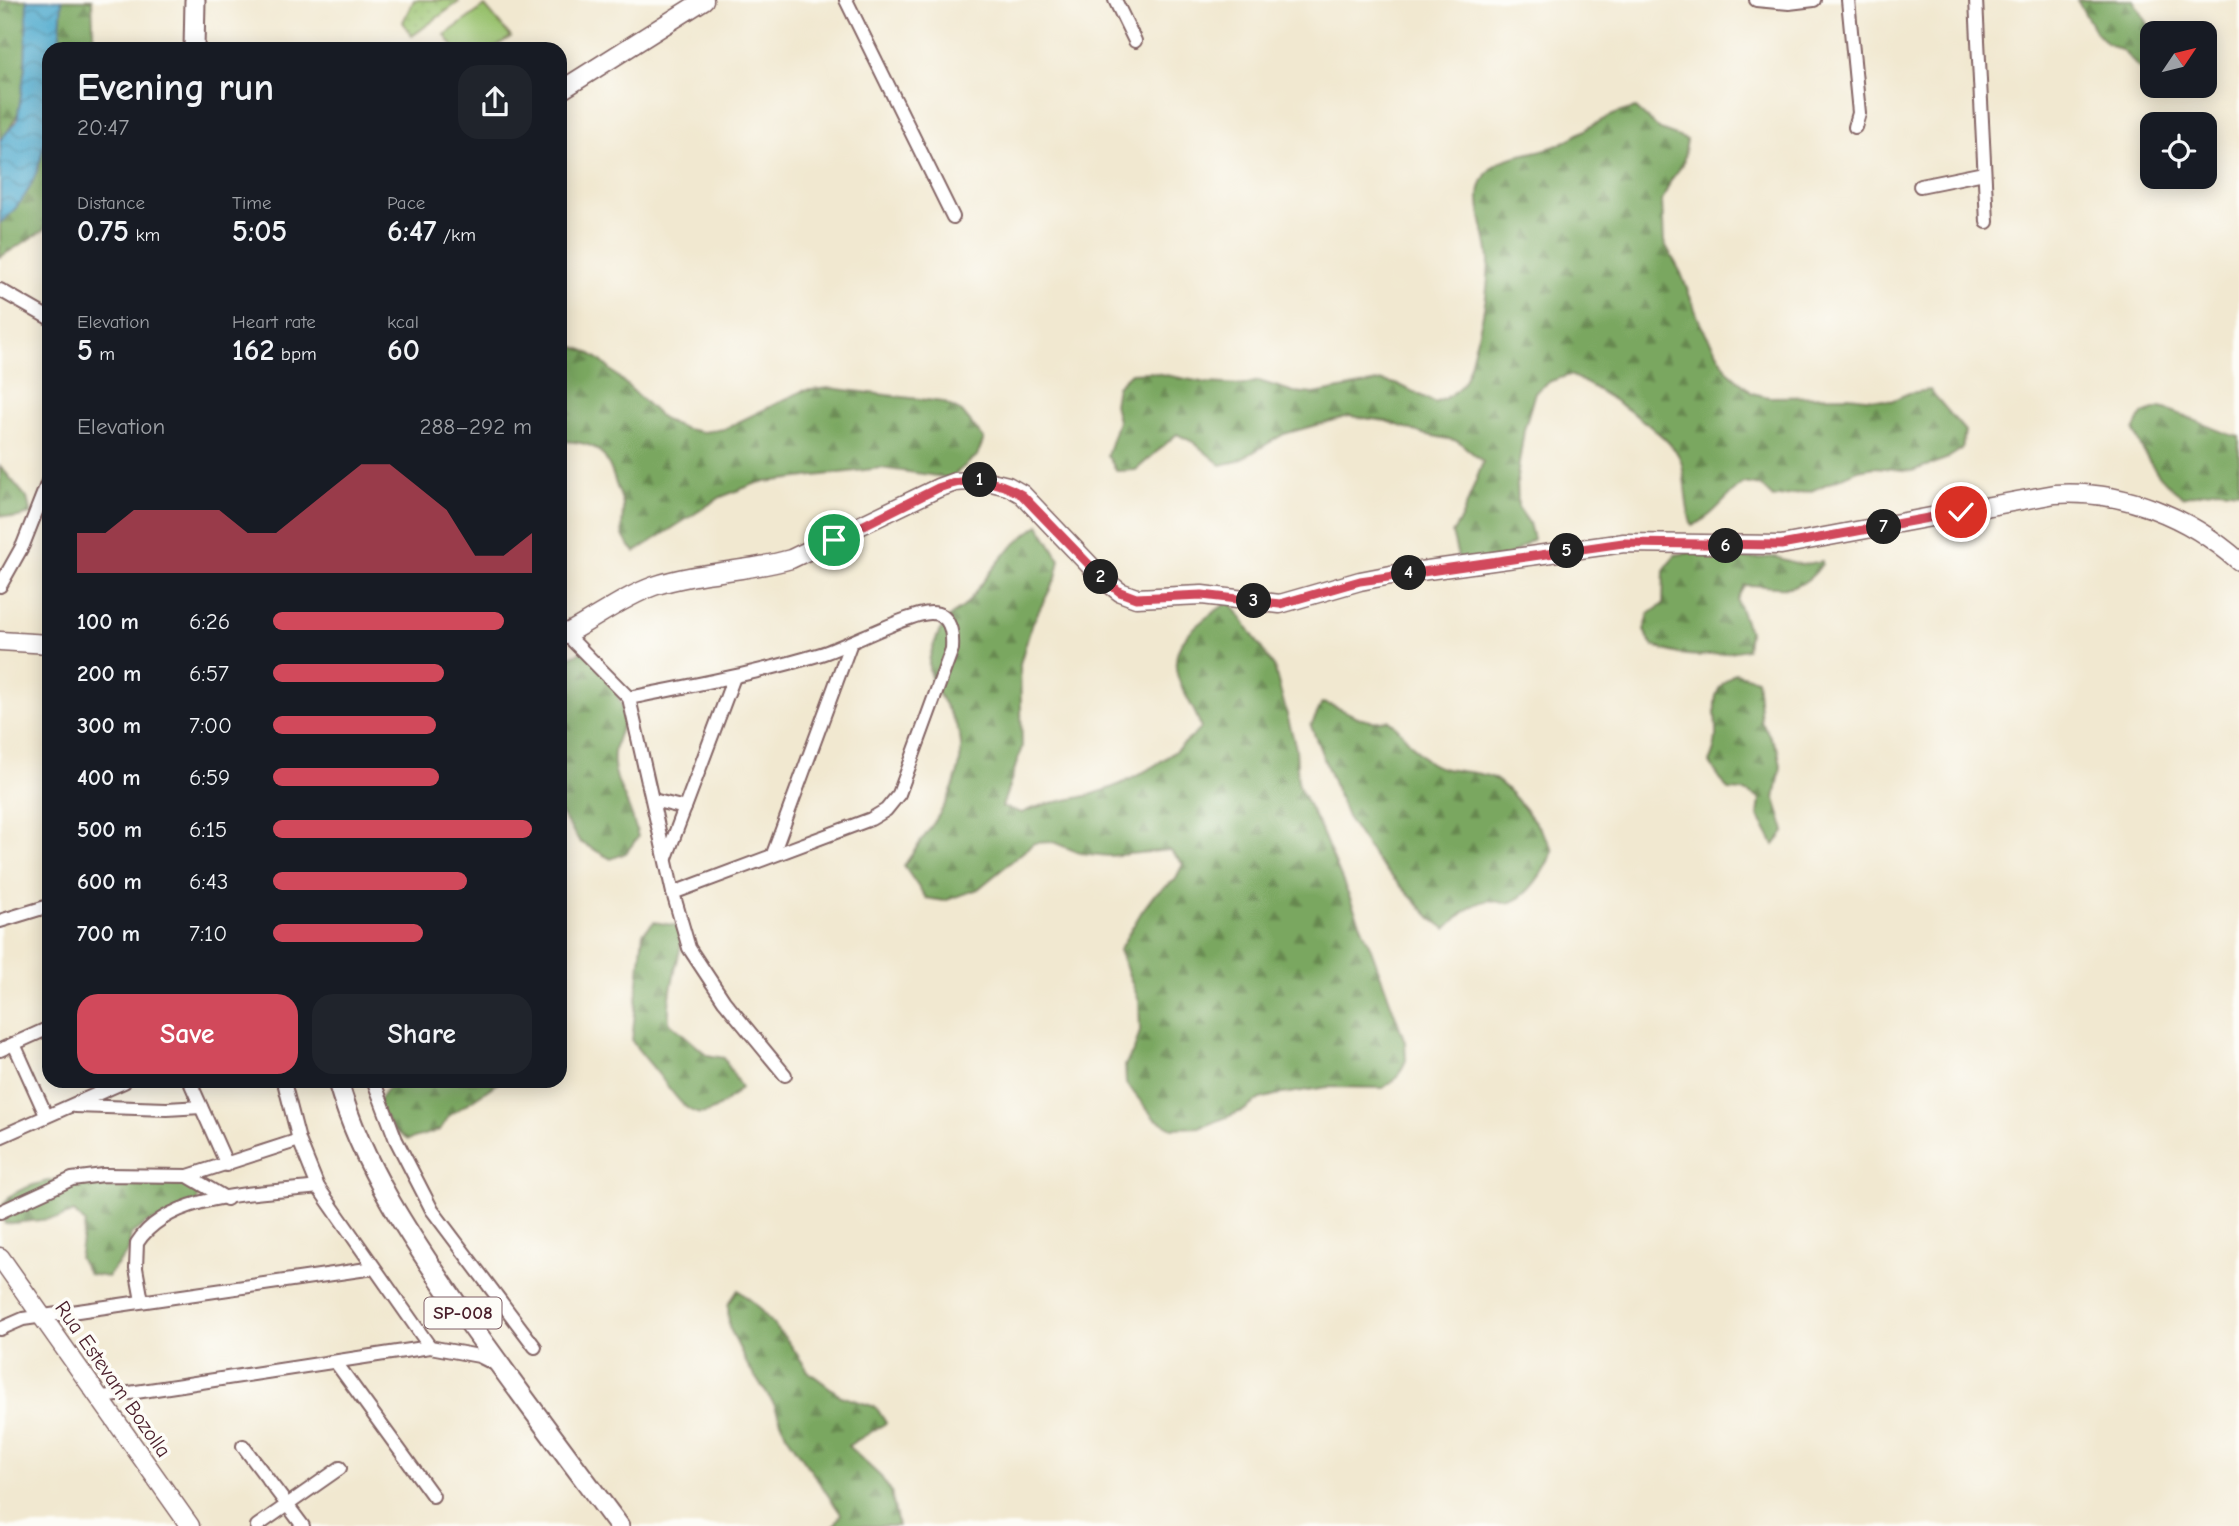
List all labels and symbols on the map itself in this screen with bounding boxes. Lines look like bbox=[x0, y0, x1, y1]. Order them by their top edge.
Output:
north arrow bbox=[2140, 21, 2217, 98]
pin: 1 bbox=[962, 462, 998, 498]
pin bbox=[1931, 482, 1991, 542]
pin bbox=[804, 510, 864, 570]
pin: 7 bbox=[1867, 510, 1902, 544]
pin: 6 bbox=[1708, 528, 1744, 564]
pin: 5 bbox=[1550, 534, 1584, 568]
pin: 4 bbox=[1392, 556, 1426, 590]
pin: 2 bbox=[1084, 560, 1118, 594]
pin: 3 bbox=[1236, 584, 1272, 618]
street label: Rua Estevam Bozolla bbox=[50, 1296, 176, 1462]
road number: SP-008 bbox=[424, 1298, 502, 1329]

